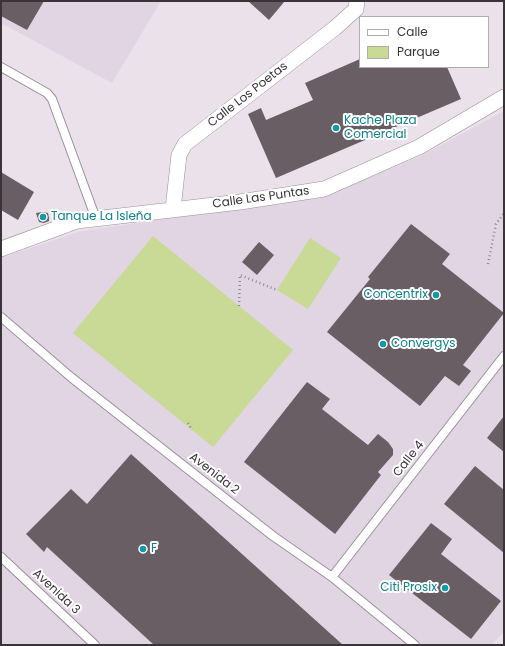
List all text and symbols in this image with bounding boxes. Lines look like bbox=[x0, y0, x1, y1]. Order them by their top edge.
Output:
legend bbox=[359, 16, 489, 68]
text: Calle bbox=[397, 23, 428, 40]
text: Parque bbox=[397, 43, 440, 60]
street label: Calle Los Poetas bbox=[205, 59, 291, 131]
place label: Kache Plaza Comercial bbox=[344, 114, 416, 142]
marker: Kache Plaza Comercial bbox=[331, 123, 341, 133]
street label: Calle Las Puntas bbox=[212, 184, 310, 212]
place label: Tanque La Isleña bbox=[51, 210, 152, 224]
marker: Tanque La Isleña bbox=[38, 212, 48, 222]
place label: Concentrix bbox=[363, 288, 428, 302]
marker: Concentrix bbox=[431, 290, 441, 300]
place label: Convergys bbox=[391, 337, 455, 351]
marker: Convergys bbox=[378, 339, 388, 349]
street label: Calle 4 bbox=[391, 438, 427, 480]
street label: Avenida 2 bbox=[186, 450, 242, 498]
place label: F bbox=[151, 542, 157, 556]
marker: F bbox=[138, 544, 148, 554]
street label: Avenida 3 bbox=[29, 566, 83, 618]
place label: Citi Prosix bbox=[380, 581, 437, 595]
marker: Citi Prosix bbox=[440, 583, 450, 593]

